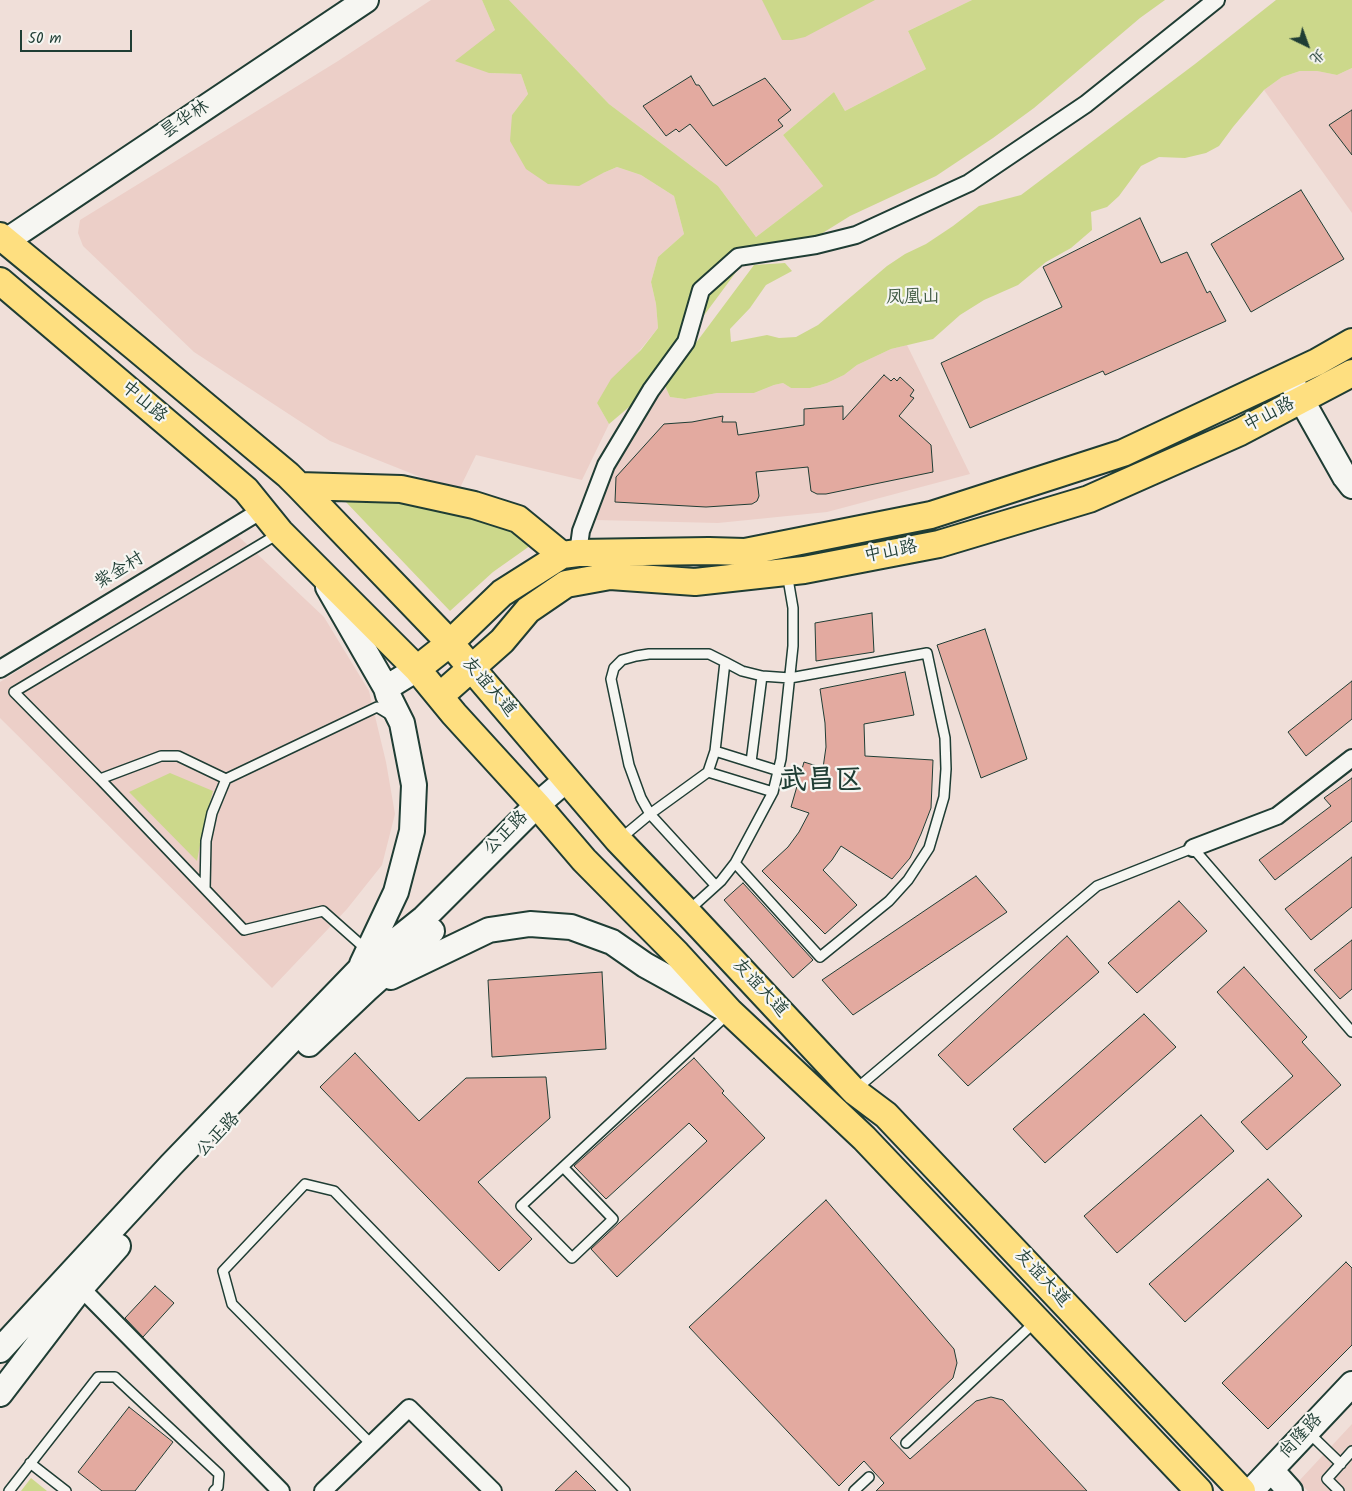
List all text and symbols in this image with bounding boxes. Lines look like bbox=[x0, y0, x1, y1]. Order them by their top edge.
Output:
scale bar bbox=[22, 20, 135, 52]
north arrow bbox=[1282, 20, 1332, 70]
text: 50 m bbox=[28, 27, 62, 51]
text: 北 bbox=[1304, 43, 1330, 69]
street label: 昙华林 bbox=[158, 97, 214, 145]
park label: 凤凰山 bbox=[886, 288, 940, 310]
street label: 中山路 bbox=[115, 377, 171, 429]
street label: 中山路 bbox=[1241, 394, 1299, 438]
street label: 中山路 bbox=[862, 537, 920, 569]
street label: 紫金村 bbox=[91, 549, 149, 595]
street label: 友谊大道 bbox=[456, 654, 520, 722]
district label: 武昌区 bbox=[779, 766, 863, 800]
street label: 公正路 bbox=[480, 807, 534, 861]
street label: 友谊大道 bbox=[727, 955, 791, 1023]
street label: 公正路 bbox=[192, 1109, 246, 1163]
street label: 友谊大道 bbox=[1009, 1245, 1073, 1313]
street label: 尚隆路 bbox=[1276, 1410, 1328, 1464]

